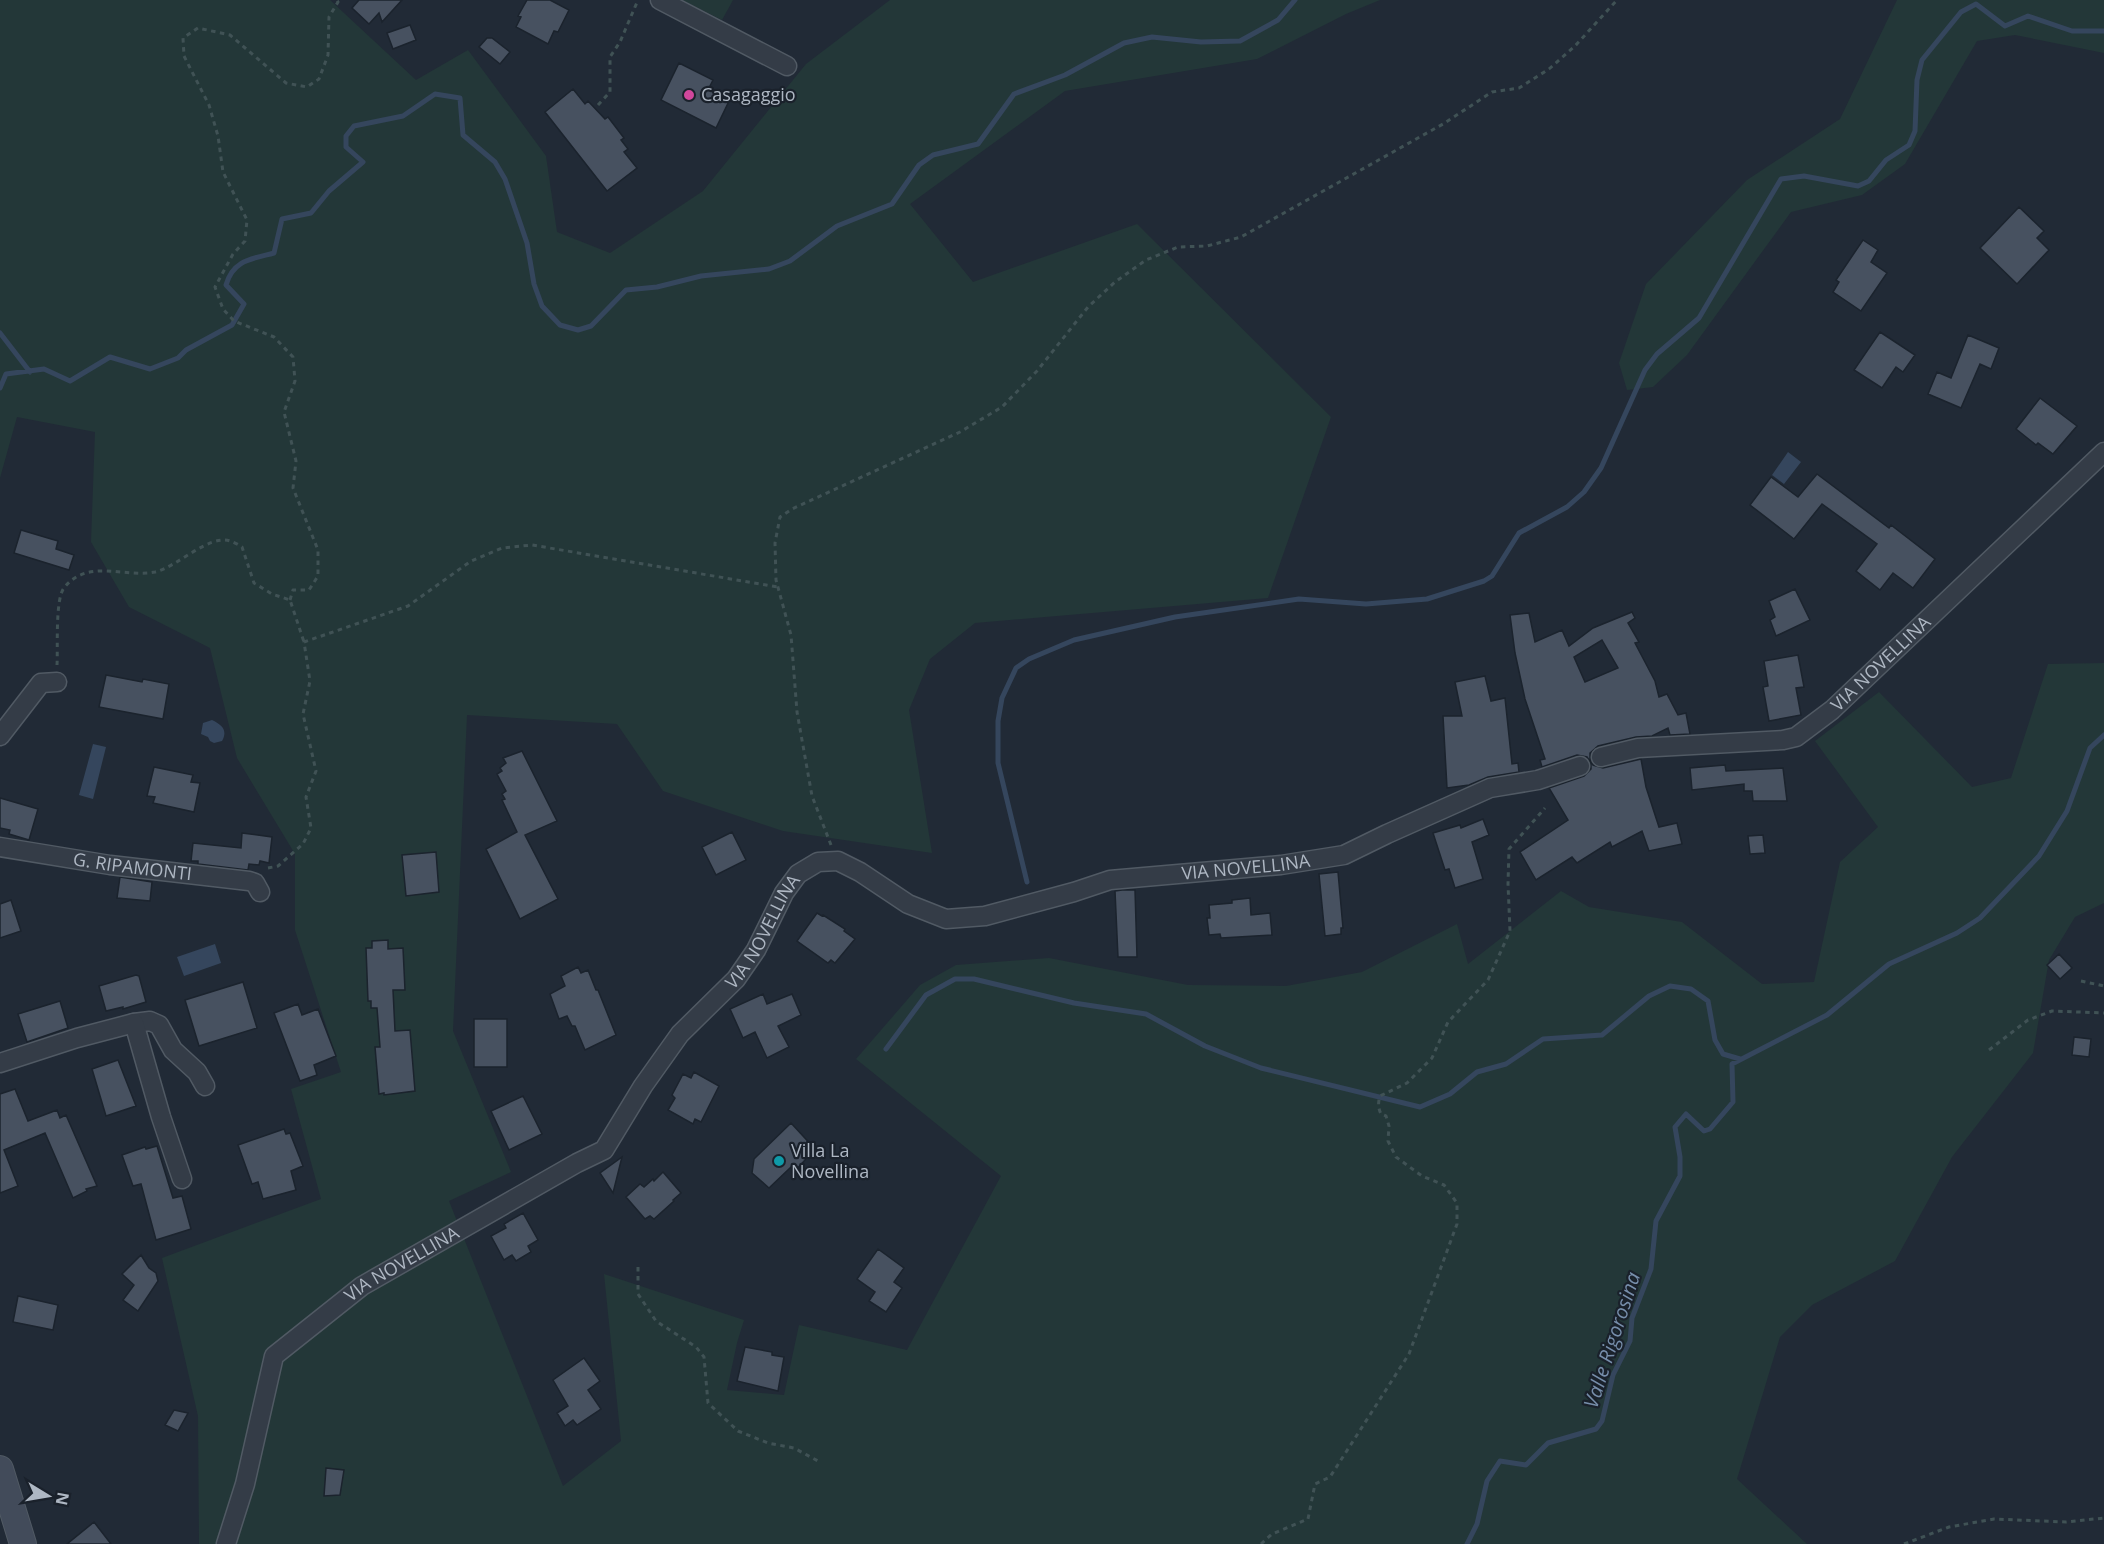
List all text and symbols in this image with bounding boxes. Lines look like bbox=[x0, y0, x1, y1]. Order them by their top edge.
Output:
place label: Casagaggio bbox=[701, 82, 796, 106]
marker: Casagaggio bbox=[682, 88, 696, 102]
street label: VIA NOVELLINA bbox=[1825, 609, 1936, 716]
street label: G. RIPAMONTI bbox=[71, 846, 193, 885]
street label: VIA NOVELLINA bbox=[1180, 847, 1312, 885]
street label: VIA NOVELLINA bbox=[720, 869, 805, 994]
place label: Villa La Novellina bbox=[791, 1138, 869, 1183]
marker: Villa La Novellina bbox=[772, 1154, 786, 1168]
street label: VIA NOVELLINA bbox=[339, 1220, 463, 1307]
water label: Valle Rigorosina bbox=[1577, 1268, 1646, 1411]
north arrow bbox=[18, 1466, 78, 1526]
text: N bbox=[51, 1490, 75, 1507]

